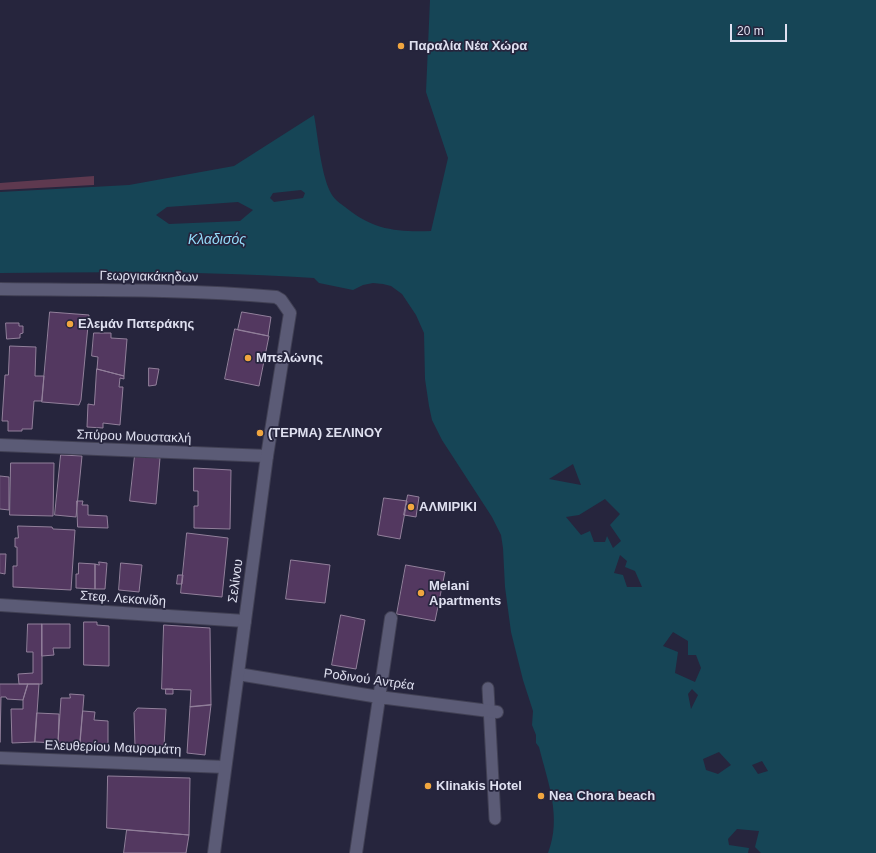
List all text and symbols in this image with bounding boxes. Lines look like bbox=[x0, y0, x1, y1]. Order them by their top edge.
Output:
scale bar bbox=[732, 16, 789, 42]
text: 20 m bbox=[737, 24, 764, 38]
place label: Παραλία Νέα Χώρα bbox=[409, 38, 527, 54]
marker: Παραλία Νέα Χώρα bbox=[396, 41, 406, 51]
water label: Κλαδισός bbox=[188, 232, 246, 248]
street label: Γεωργιακάκηδων bbox=[99, 268, 199, 286]
place label: Ελεμάν Πατεράκης bbox=[78, 316, 194, 332]
marker: Ελεμάν Πατεράκης bbox=[65, 319, 75, 329]
place label: Μπελώνης bbox=[256, 350, 323, 366]
marker: Μπελώνης bbox=[243, 353, 253, 363]
place label: (ΤΕΡΜΑ) ΣΕΛΙΝΟΥ bbox=[268, 425, 382, 441]
street label: Σπύρου Μουστακλή bbox=[76, 427, 192, 447]
marker: (ΤΕΡΜΑ) ΣΕΛΙΝΟΥ bbox=[255, 428, 265, 438]
place label: ΑΛΜΙΡΙΚΙ bbox=[419, 499, 477, 515]
marker: ΑΛΜΙΡΙΚΙ bbox=[406, 502, 416, 512]
street label: Σελίνου bbox=[225, 558, 247, 604]
place label: Melani Apartments bbox=[429, 578, 501, 609]
street label: Στεφ. Λεκανίδη bbox=[79, 588, 167, 610]
marker: Melani Apartments bbox=[416, 588, 426, 598]
street label: Ροδινού Αντρέα bbox=[323, 666, 415, 694]
street label: Ελευθερίου Μαυρομάτη bbox=[44, 738, 182, 758]
place label: Klinakis Hotel bbox=[436, 778, 522, 794]
marker: Klinakis Hotel bbox=[423, 781, 433, 791]
place label: Nea Chora beach bbox=[549, 788, 655, 804]
marker: Nea Chora beach bbox=[536, 791, 546, 801]

